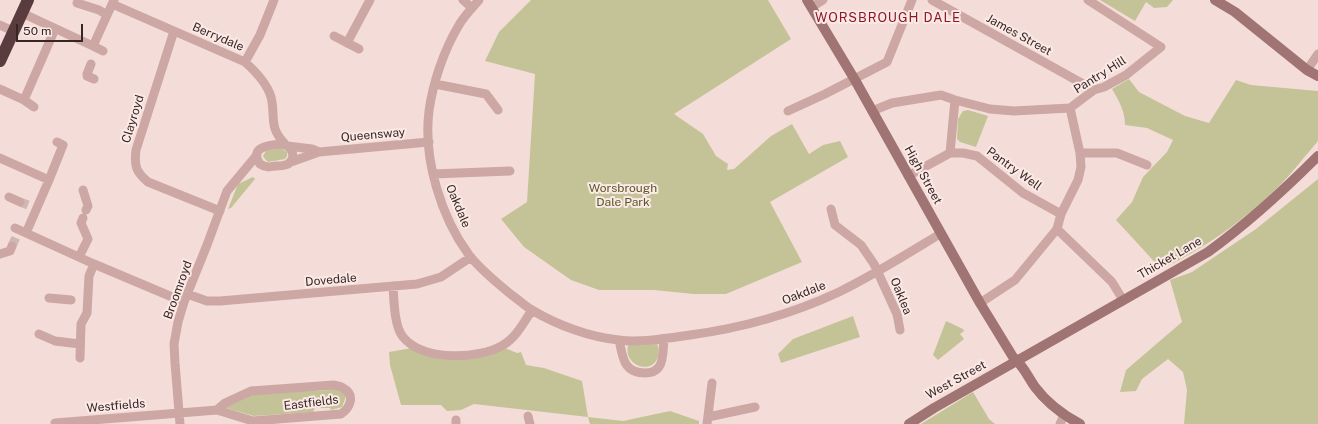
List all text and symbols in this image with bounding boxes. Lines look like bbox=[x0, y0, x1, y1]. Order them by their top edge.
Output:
district label: WORSBROUGH DALE bbox=[815, 10, 961, 26]
street label: James Street bbox=[984, 11, 1054, 59]
scale bar bbox=[18, 16, 85, 42]
street label: Berrydale bbox=[190, 20, 246, 54]
text: 50 m bbox=[23, 24, 51, 38]
street label: Pantry Hill bbox=[1071, 53, 1129, 97]
street label: Clayroyd bbox=[119, 93, 147, 145]
street label: Queensway bbox=[340, 125, 406, 145]
street label: High Street bbox=[901, 143, 945, 207]
street label: Pantry Well bbox=[984, 144, 1044, 194]
park label: Worsbrough Dale Park bbox=[589, 181, 657, 209]
street label: Oakdale bbox=[442, 182, 474, 230]
street label: Thicket Lane bbox=[1136, 234, 1204, 282]
street label: Broomroyd bbox=[161, 259, 195, 321]
street label: Dovedale bbox=[305, 271, 357, 289]
street label: Oaklea bbox=[887, 275, 915, 317]
street label: Oakdale bbox=[780, 278, 828, 308]
street label: West Street bbox=[924, 358, 988, 402]
street label: Eastfields bbox=[283, 393, 339, 413]
street label: Westfields bbox=[86, 396, 146, 416]

